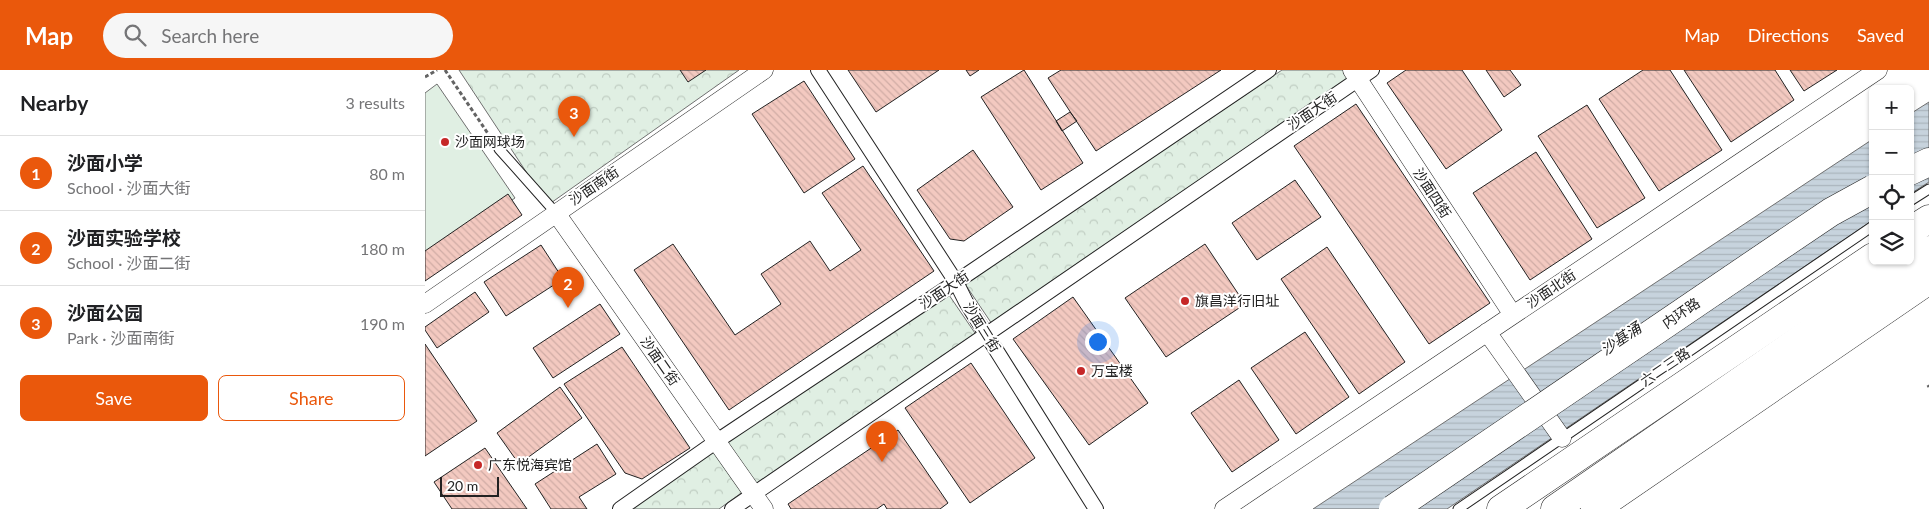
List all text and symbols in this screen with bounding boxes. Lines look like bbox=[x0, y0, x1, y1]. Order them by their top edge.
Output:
search box bbox=[103, 13, 453, 58]
text: Map bbox=[25, 21, 73, 50]
icon: search bbox=[121, 21, 149, 49]
text: Search here bbox=[161, 24, 259, 47]
text: Map bbox=[1684, 24, 1720, 46]
text: Directions bbox=[1748, 24, 1829, 46]
text: Saved bbox=[1857, 24, 1904, 46]
map controls bbox=[1869, 85, 1914, 265]
button: + bbox=[1869, 85, 1914, 130]
street label: 沙面大街 bbox=[1284, 88, 1340, 133]
text: Nearby bbox=[20, 90, 88, 115]
text: 3 results bbox=[345, 93, 405, 112]
pin: 3 bbox=[558, 96, 590, 137]
button: − bbox=[1869, 130, 1914, 175]
place label: 沙面网球场 bbox=[455, 133, 525, 150]
marker: 沙面网球场 bbox=[439, 136, 451, 148]
text: 沙面小学 bbox=[67, 151, 143, 174]
street label: 沙面南街 bbox=[566, 163, 622, 208]
text: 1 bbox=[31, 164, 41, 183]
text: 80 m bbox=[369, 164, 405, 183]
street label: 沙面四街 bbox=[1410, 165, 1455, 221]
button: locate bbox=[1869, 175, 1914, 220]
text: School · 沙面大街 bbox=[67, 178, 190, 197]
button: layers bbox=[1869, 220, 1914, 265]
text: 沙面实验学校 bbox=[67, 226, 181, 249]
text: 2 bbox=[31, 239, 41, 258]
text: 180 m bbox=[360, 239, 405, 258]
text: School · 沙面二街 bbox=[67, 253, 190, 272]
street label: 沙面北街 bbox=[1523, 266, 1579, 311]
pin: 2 bbox=[552, 267, 584, 308]
street label: 沙面大街 bbox=[916, 267, 972, 312]
place label: 旗昌洋行旧址 bbox=[1195, 292, 1279, 309]
street label: 内环路 bbox=[1659, 294, 1703, 331]
marker: 旗昌洋行旧址 bbox=[1179, 295, 1191, 307]
street label: 沙面三街 bbox=[960, 298, 1004, 355]
text: 沙面公园 bbox=[67, 301, 143, 324]
text: 3 bbox=[31, 314, 41, 333]
text: 190 m bbox=[360, 314, 405, 333]
water label: 沙基涌 bbox=[1597, 317, 1646, 358]
text: Park · 沙面南街 bbox=[67, 328, 175, 347]
your location bbox=[1085, 329, 1111, 355]
street label: 沙面二街 bbox=[637, 333, 683, 389]
street label: 六二三路 bbox=[1637, 344, 1693, 389]
place label: 万宝楼 bbox=[1091, 362, 1133, 379]
marker: 万宝楼 bbox=[1075, 365, 1087, 377]
button: Save bbox=[20, 375, 208, 421]
button: Share bbox=[218, 375, 405, 421]
pin: 1 bbox=[866, 421, 898, 462]
place label: 广东悦海宾馆 bbox=[488, 456, 572, 473]
marker: 广东悦海宾馆 bbox=[472, 459, 484, 471]
scale bar bbox=[440, 474, 499, 497]
text: 20 m bbox=[447, 477, 478, 494]

